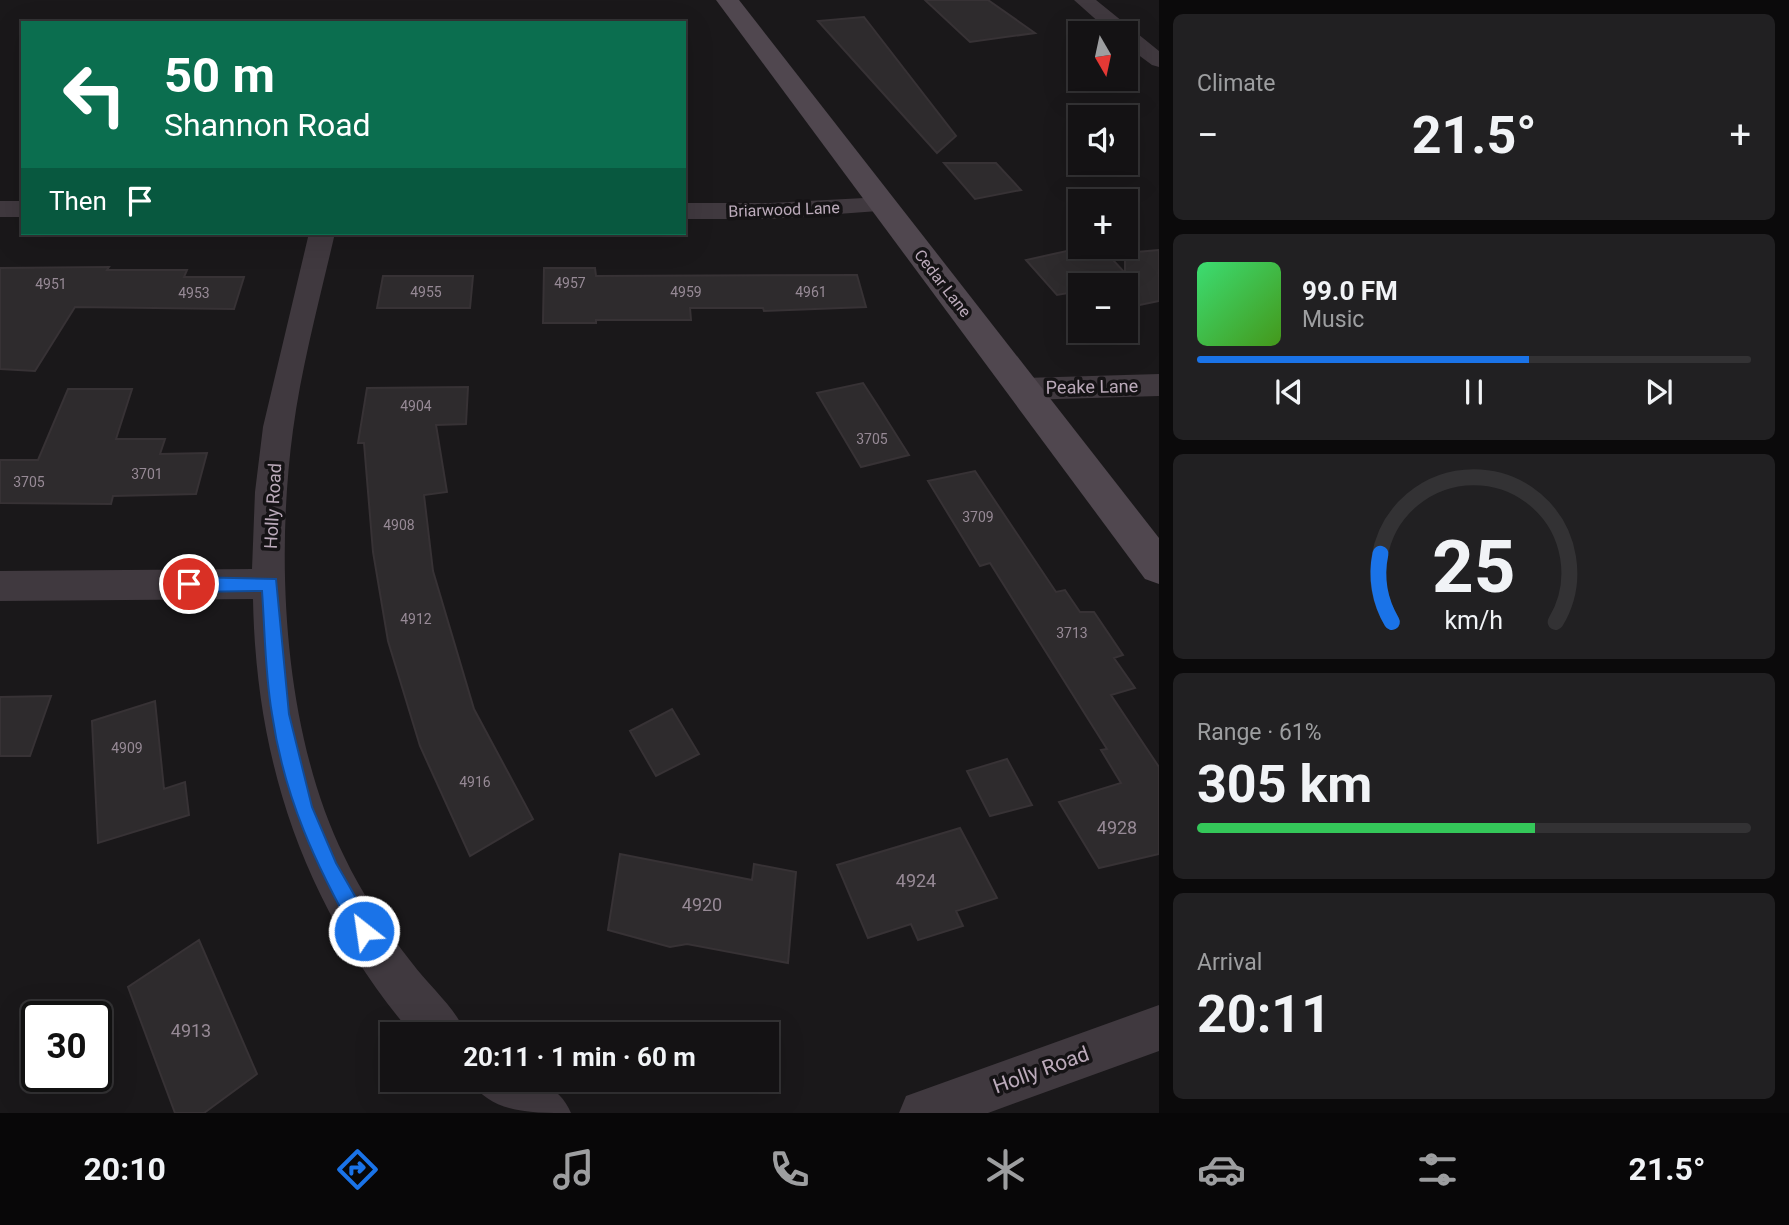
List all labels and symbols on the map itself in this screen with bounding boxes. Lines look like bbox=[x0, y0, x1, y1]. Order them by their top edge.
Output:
north arrow bbox=[1068, 21, 1138, 91]
street label: Briarwood Lane bbox=[728, 198, 840, 221]
street label: Cedar Lane bbox=[910, 246, 975, 321]
house number: 4957 bbox=[554, 275, 586, 291]
house number: 4951 bbox=[35, 276, 67, 292]
house number: 4955 bbox=[410, 284, 442, 300]
house number: 4959 bbox=[670, 284, 702, 300]
house number: 4961 bbox=[795, 284, 827, 300]
house number: 4953 bbox=[178, 285, 210, 301]
street label: Peake Lane bbox=[1046, 375, 1138, 398]
house number: 4904 bbox=[400, 398, 432, 414]
house number: 3705 bbox=[856, 431, 888, 447]
street label: Holly Road bbox=[260, 462, 285, 550]
house number: 3701 bbox=[131, 466, 163, 482]
house number: 3705 bbox=[13, 474, 45, 490]
house number: 3709 bbox=[962, 509, 994, 525]
house number: 4908 bbox=[383, 517, 415, 533]
pin bbox=[159, 554, 219, 614]
house number: 4912 bbox=[400, 611, 432, 627]
house number: 3713 bbox=[1056, 625, 1088, 641]
house number: 4909 bbox=[111, 740, 143, 756]
house number: 4916 bbox=[459, 774, 491, 790]
house number: 4928 bbox=[1097, 817, 1137, 838]
house number: 4924 bbox=[896, 870, 936, 891]
position arrow bbox=[327, 894, 401, 968]
house number: 4920 bbox=[682, 894, 722, 915]
speed limit sign: 30 bbox=[21, 1001, 112, 1092]
house number: 4913 bbox=[171, 1020, 211, 1041]
street label: Holly Road bbox=[990, 1042, 1092, 1098]

